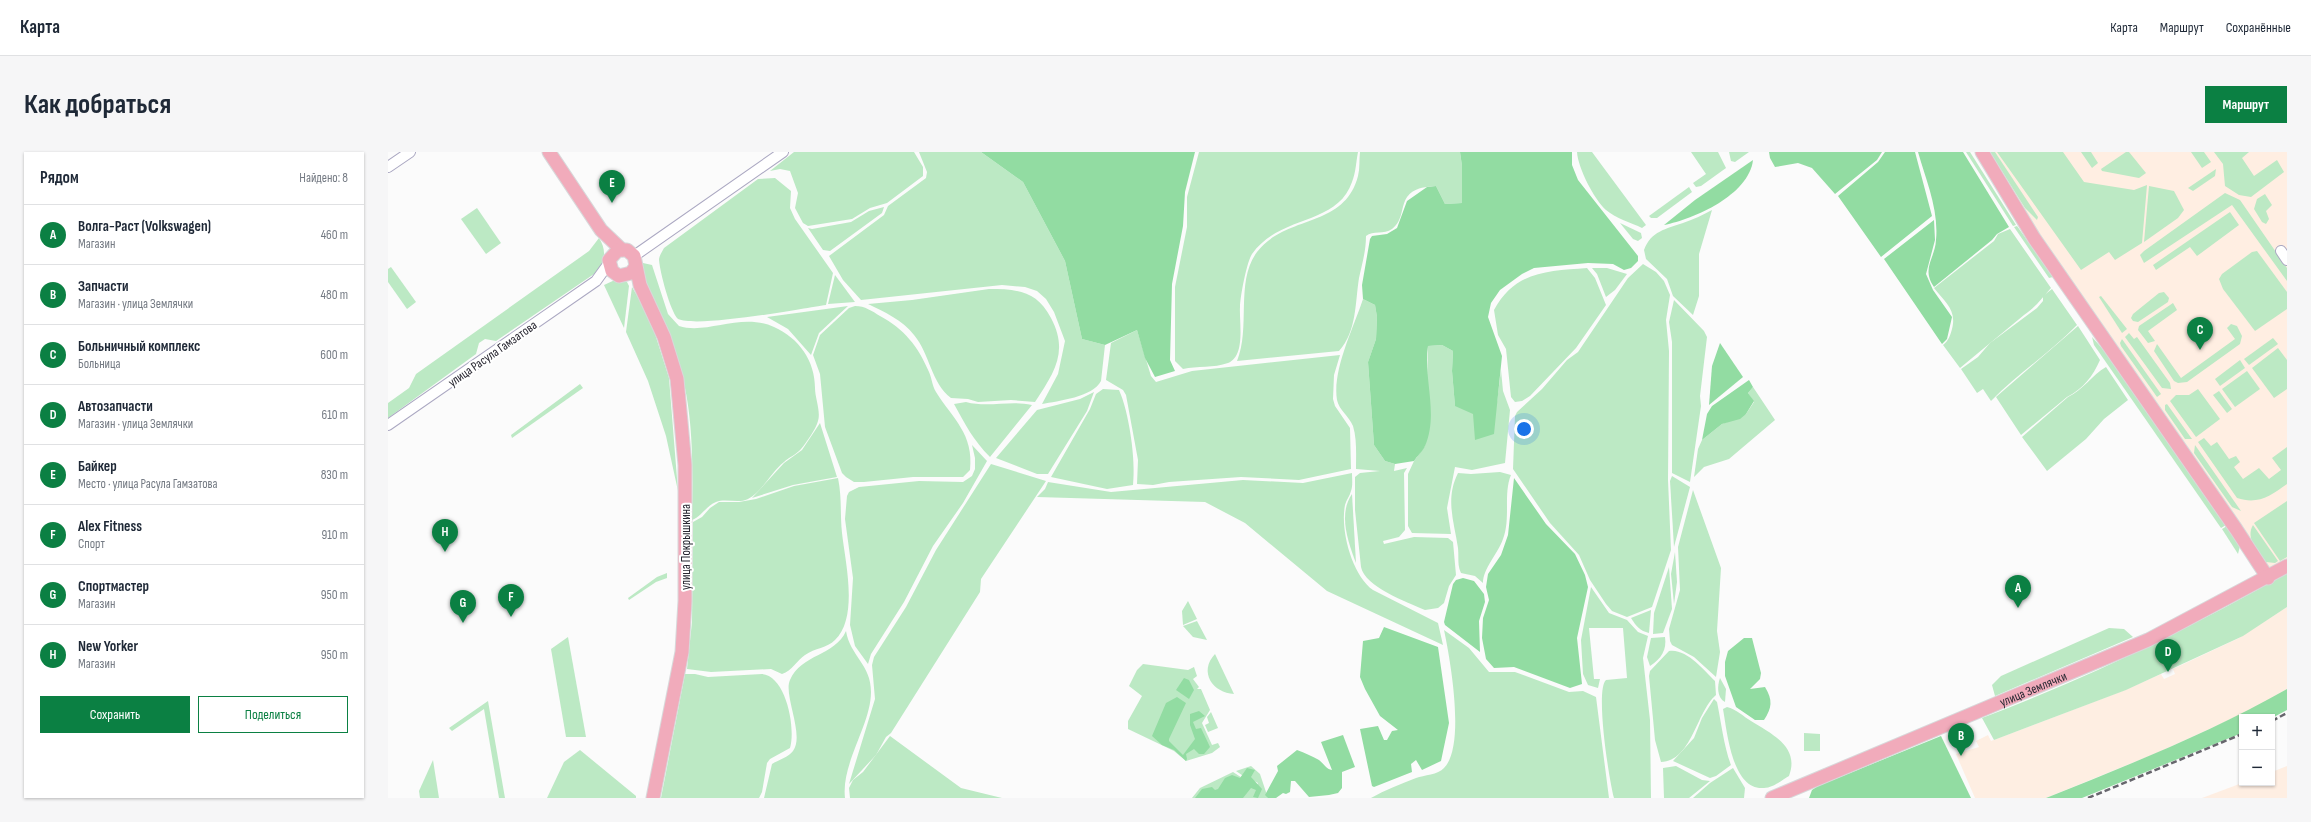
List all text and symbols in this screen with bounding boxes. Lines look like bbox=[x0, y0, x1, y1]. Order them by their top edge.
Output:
text: Карта bbox=[20, 16, 60, 39]
text: Карта bbox=[2110, 19, 2138, 36]
text: Маршрут bbox=[2160, 19, 2204, 36]
text: Сохранённые bbox=[2226, 19, 2291, 36]
button: Маршрут bbox=[2205, 86, 2287, 123]
text: Как добраться bbox=[24, 88, 171, 121]
text: Рядом bbox=[40, 168, 79, 188]
text: Найдено: 8 bbox=[299, 170, 348, 186]
pin: E bbox=[599, 170, 625, 203]
text: Волга-Раст (Volkswagen) bbox=[78, 217, 211, 236]
text: A bbox=[50, 227, 56, 243]
text: 460 m bbox=[321, 227, 348, 243]
text: Магазин bbox=[78, 236, 115, 252]
text: Запчасти bbox=[78, 277, 129, 296]
text: B bbox=[50, 287, 56, 303]
text: 480 m bbox=[321, 287, 348, 303]
text: Магазин · улица Землячки bbox=[78, 296, 193, 312]
street label: улица Расула Гамзатова bbox=[445, 317, 540, 390]
pin: C bbox=[2187, 317, 2213, 350]
text: Больничный комплекс bbox=[78, 337, 200, 356]
text: C bbox=[50, 347, 56, 363]
text: 600 m bbox=[320, 347, 348, 363]
text: Больница bbox=[78, 356, 121, 372]
text: Автозапчасти bbox=[78, 397, 153, 416]
text: D bbox=[50, 407, 56, 423]
text: 610 m bbox=[322, 407, 348, 423]
text: Магазин · улица Землячки bbox=[78, 416, 193, 432]
your location bbox=[1514, 419, 1534, 439]
text: Байкер bbox=[78, 457, 117, 476]
text: E bbox=[50, 467, 56, 483]
text: 830 m bbox=[321, 467, 348, 483]
text: Место · улица Расула Гамзатова bbox=[78, 476, 218, 492]
street label: улица Покрышкина bbox=[678, 504, 694, 590]
text: Alex Fitness bbox=[78, 517, 142, 536]
pin: H bbox=[432, 519, 458, 552]
text: F bbox=[50, 527, 56, 543]
text: 910 m bbox=[321, 527, 348, 543]
text: Спорт bbox=[78, 536, 105, 552]
pin: A bbox=[2005, 575, 2031, 608]
text: Спортмастер bbox=[78, 577, 149, 596]
pin: F bbox=[498, 584, 524, 617]
text: G bbox=[50, 587, 56, 603]
text: 950 m bbox=[321, 587, 348, 603]
pin: G bbox=[450, 590, 476, 623]
text: Магазин bbox=[78, 596, 115, 612]
text: New Yorker bbox=[78, 637, 138, 656]
pin: D bbox=[2155, 639, 2181, 672]
text: H bbox=[50, 647, 56, 663]
text: 950 m bbox=[321, 647, 348, 663]
text: Магазин bbox=[78, 656, 115, 672]
street label: улица Землячки bbox=[1997, 668, 2069, 710]
button: Сохранить bbox=[40, 696, 190, 733]
button: Поделиться bbox=[198, 696, 348, 733]
map controls bbox=[2239, 714, 2275, 786]
button: + bbox=[2239, 714, 2275, 750]
pin: B bbox=[1948, 723, 1974, 756]
button: − bbox=[2239, 750, 2275, 786]

